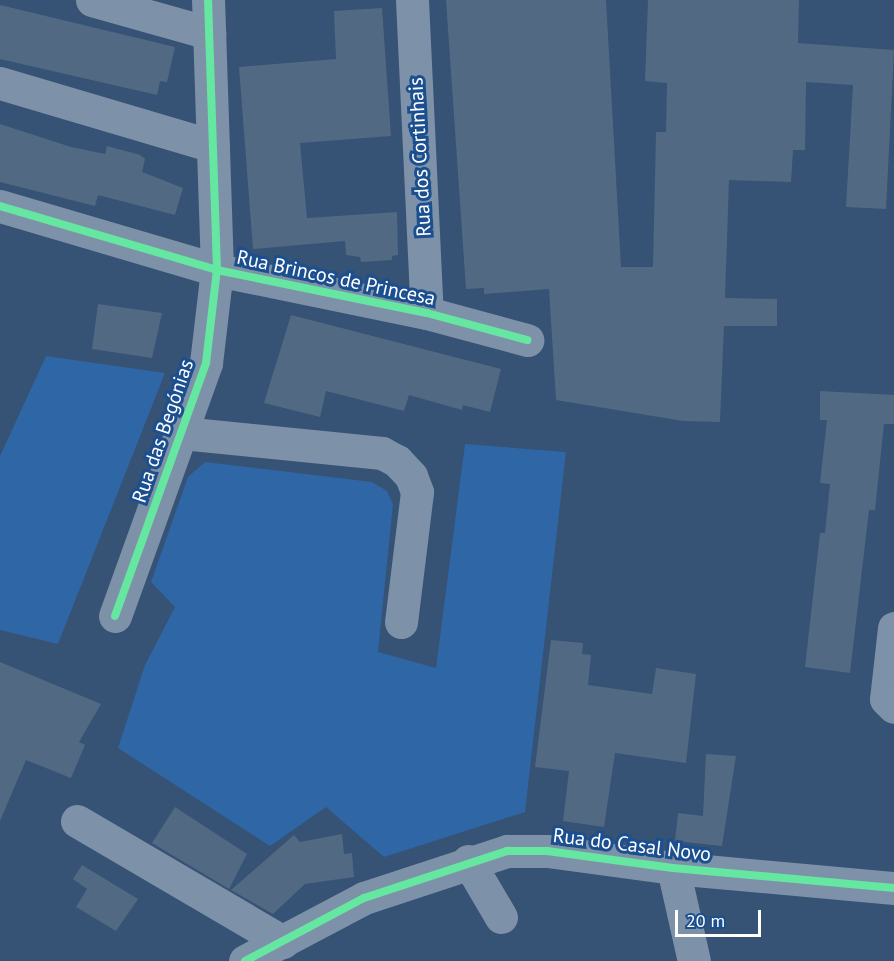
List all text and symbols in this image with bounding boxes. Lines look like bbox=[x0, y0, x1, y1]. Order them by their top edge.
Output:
street label: Rua dos Cortinhais bbox=[404, 77, 436, 237]
street label: Rua Brincos de Princesa bbox=[234, 245, 438, 311]
street label: Rua das Begónias bbox=[127, 356, 199, 506]
street label: Rua do Casal Novo bbox=[552, 823, 712, 867]
scale bar bbox=[678, 898, 764, 936]
text: 20 m bbox=[686, 909, 725, 932]

